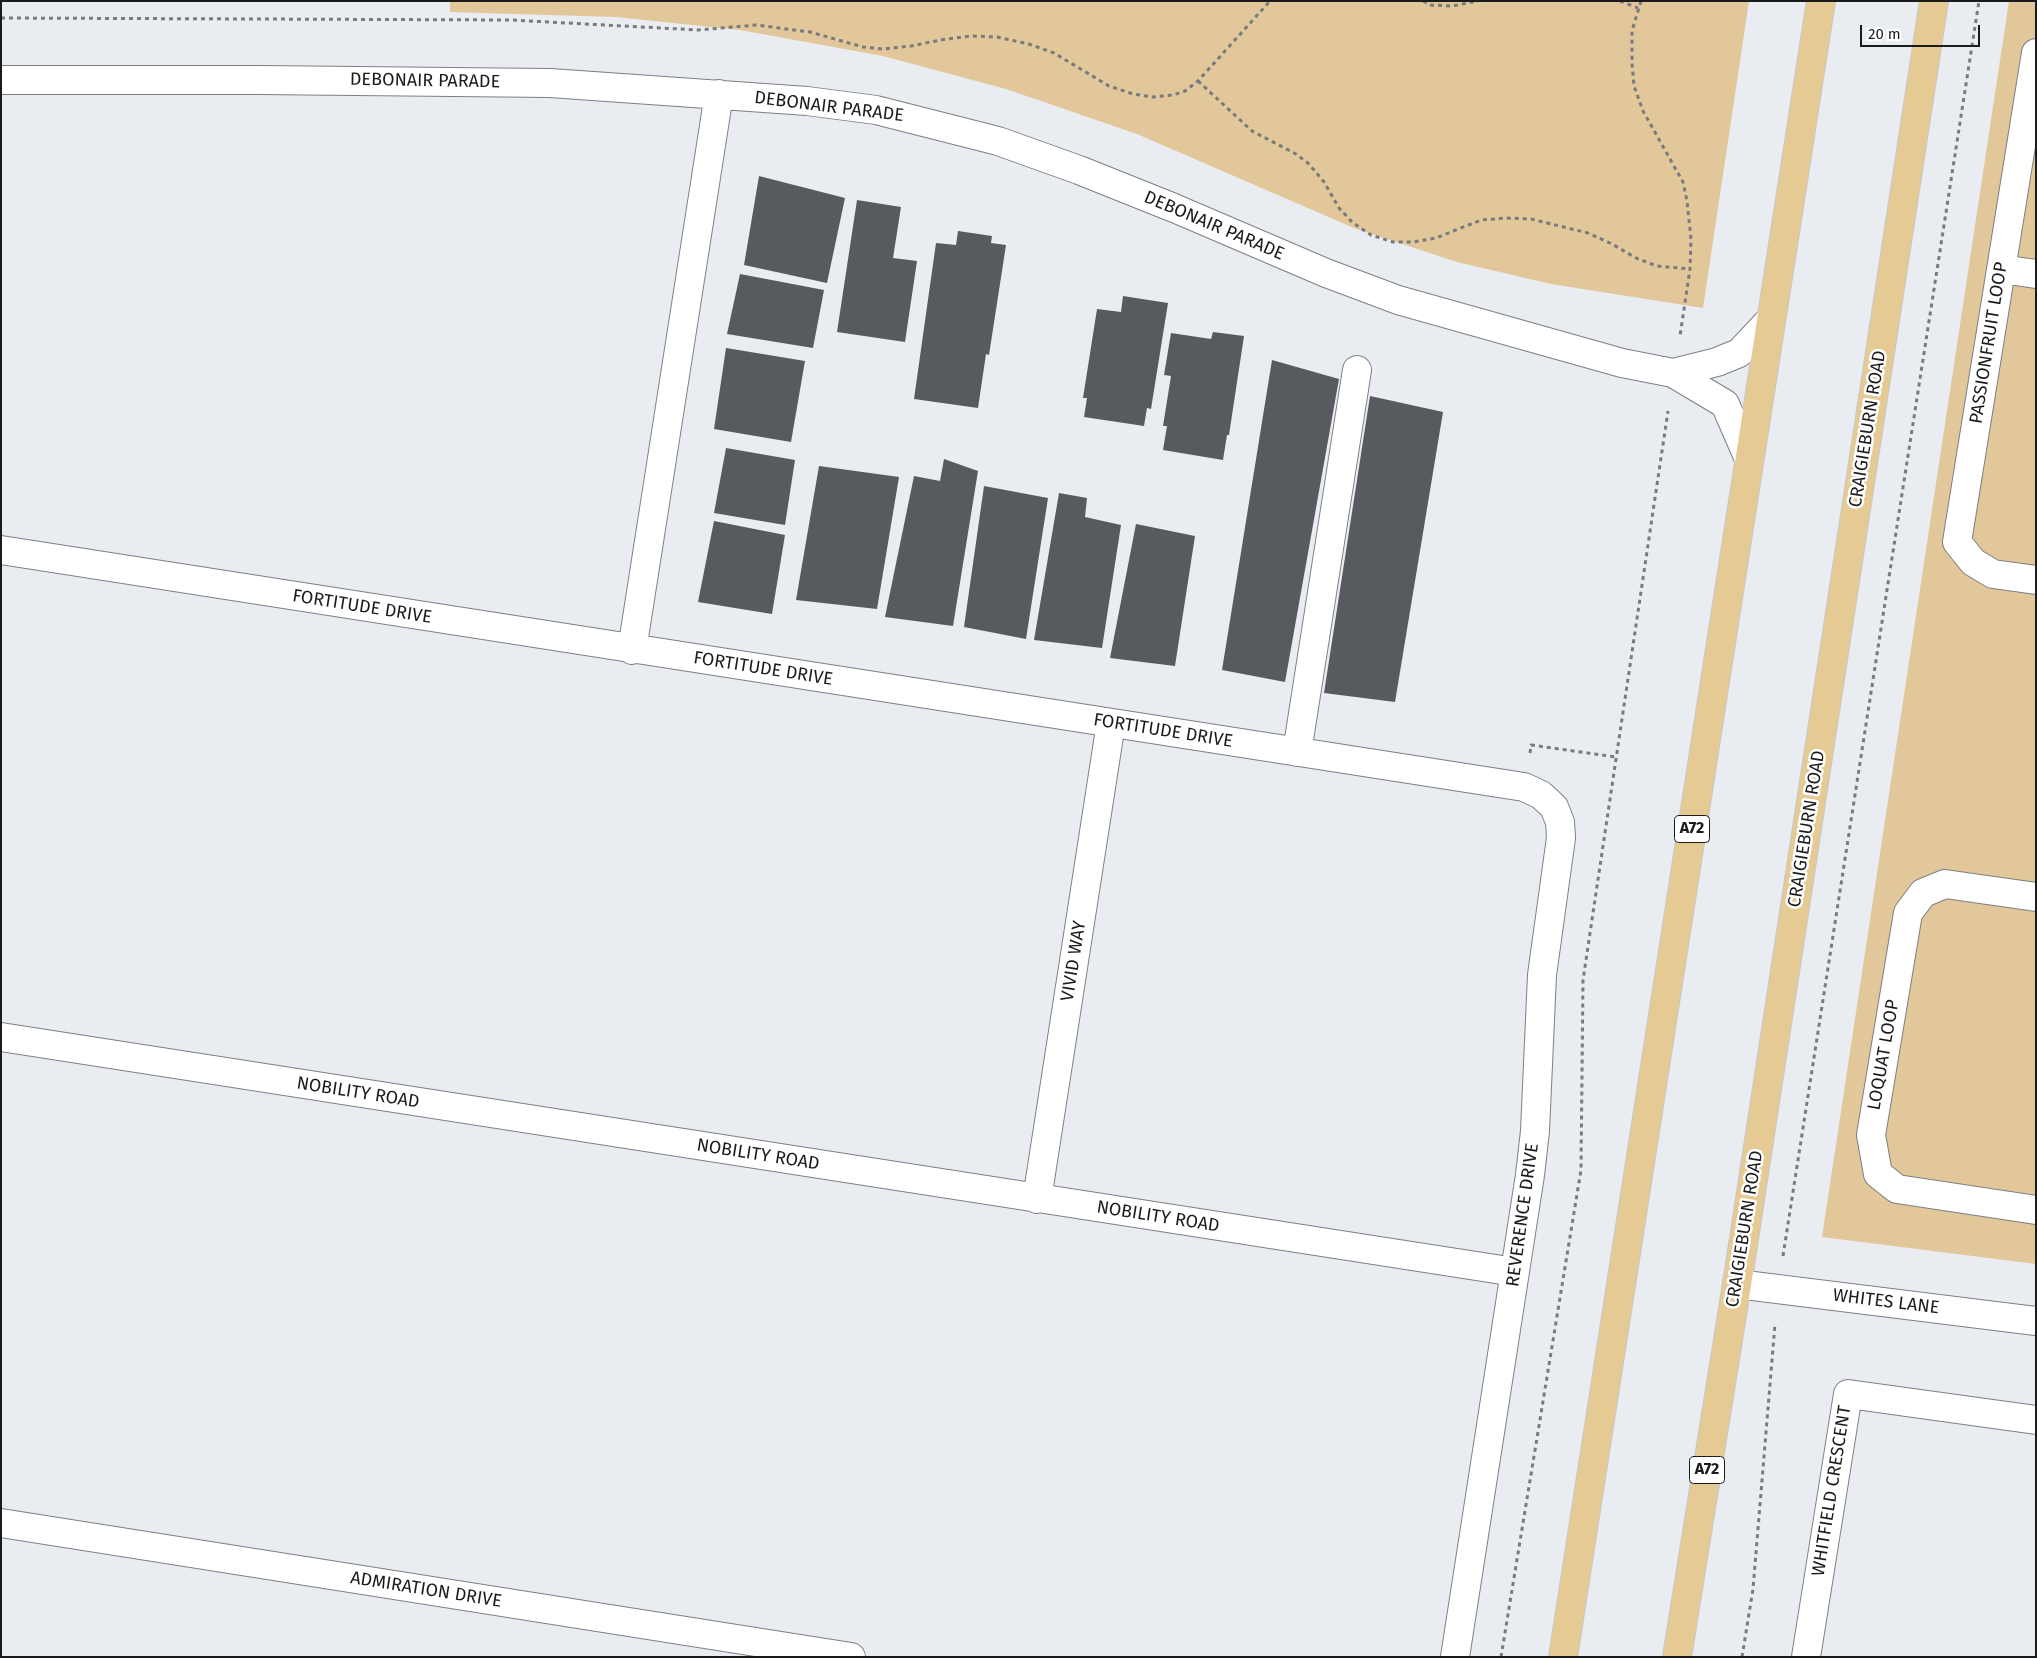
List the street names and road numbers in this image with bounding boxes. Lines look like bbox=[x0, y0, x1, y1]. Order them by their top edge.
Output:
street label: DEBONAIR PARADE bbox=[350, 69, 500, 93]
street label: DEBONAIR PARADE bbox=[753, 87, 905, 127]
street label: DEBONAIR PARADE bbox=[1141, 187, 1287, 265]
street label: PASSIONFRUIT LOOP bbox=[1966, 261, 2012, 425]
street label: CRAIGIEBURN ROAD bbox=[1845, 349, 1891, 509]
street label: FORTITUDE DRIVE bbox=[291, 585, 433, 629]
street label: FORTITUDE DRIVE bbox=[692, 647, 834, 691]
street label: FORTITUDE DRIVE bbox=[1092, 709, 1234, 753]
street label: CRAIGIEBURN ROAD bbox=[1784, 749, 1830, 909]
road number: A72 bbox=[1674, 816, 1710, 842]
street label: VIVID WAY bbox=[1057, 919, 1091, 1003]
street label: LOQUAT LOOP bbox=[1864, 998, 1904, 1112]
street label: NOBILITY ROAD bbox=[295, 1073, 421, 1113]
street label: NOBILITY ROAD bbox=[695, 1135, 821, 1175]
street label: REVERENCE DRIVE bbox=[1502, 1142, 1544, 1288]
street label: CRAIGIEBURN ROAD bbox=[1722, 1149, 1768, 1309]
street label: NOBILITY ROAD bbox=[1095, 1197, 1221, 1237]
street label: WHITES LANE bbox=[1832, 1285, 1940, 1319]
street label: WHITFIELD CRESCENT bbox=[1808, 1404, 1856, 1578]
road number: A72 bbox=[1690, 1456, 1724, 1484]
street label: ADMIRATION DRIVE bbox=[349, 1567, 503, 1613]

